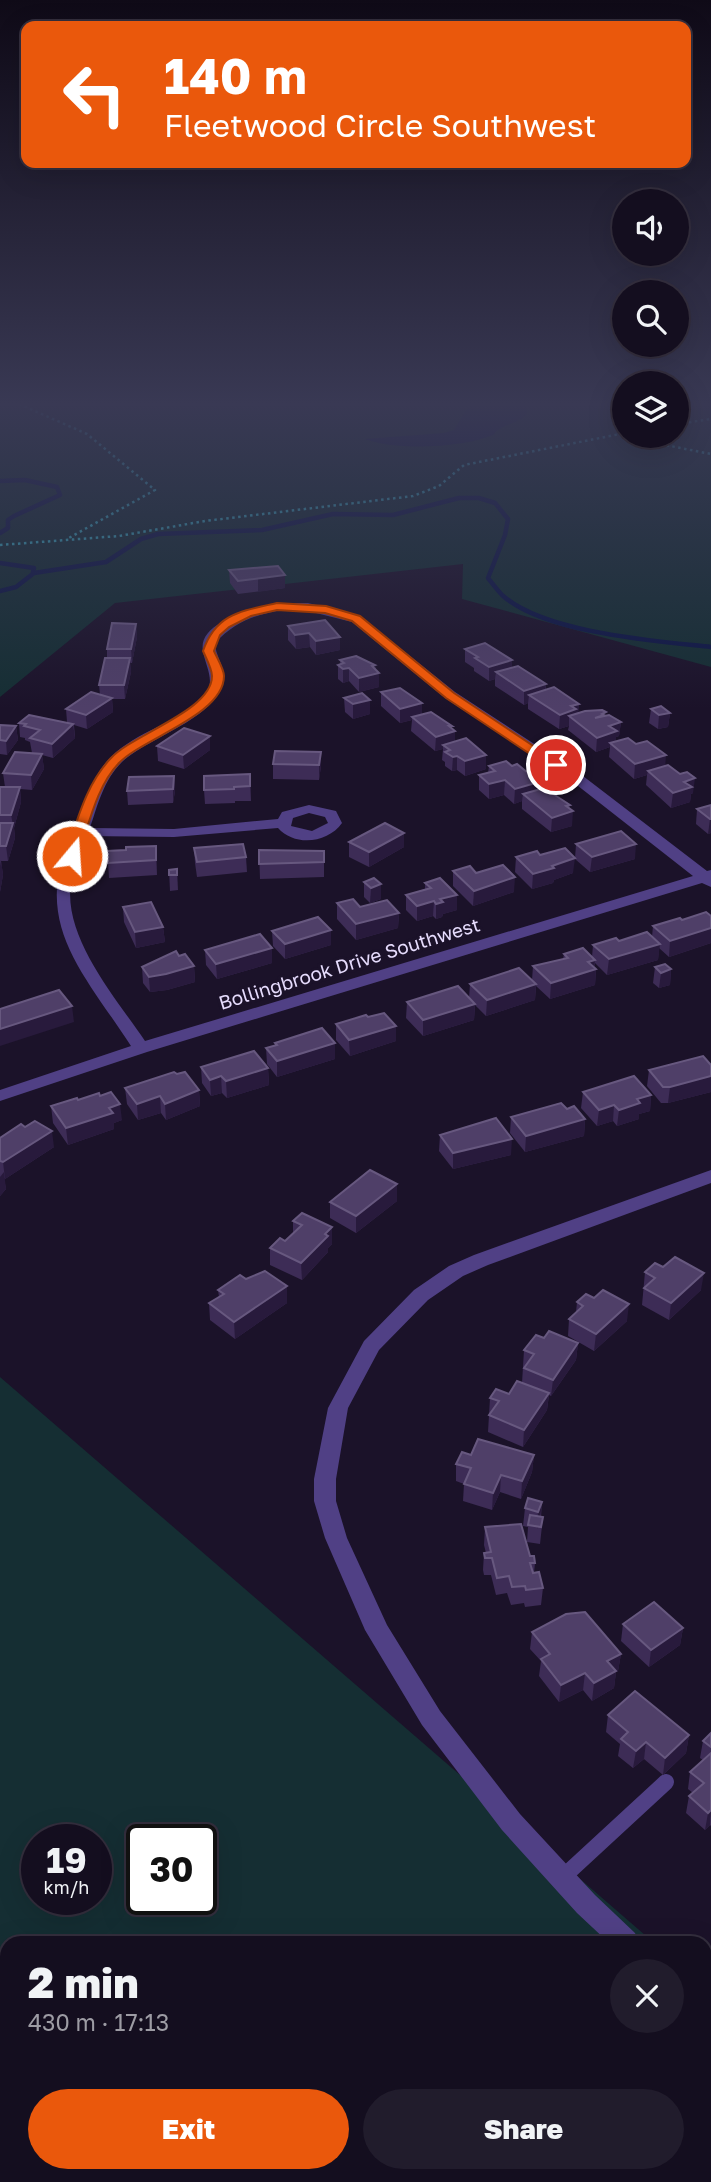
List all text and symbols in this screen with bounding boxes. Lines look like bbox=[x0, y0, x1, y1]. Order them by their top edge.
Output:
text: 140 m bbox=[164, 46, 307, 105]
icon: left bbox=[49, 49, 140, 140]
text: Fleetwood Circle Southwest bbox=[164, 106, 596, 144]
map controls bbox=[612, 189, 689, 448]
button: sound bbox=[612, 189, 689, 266]
button: search bbox=[612, 280, 689, 357]
button: layers bbox=[612, 371, 689, 448]
pin bbox=[526, 735, 586, 795]
icon: arrive bbox=[537, 746, 575, 784]
position arrow bbox=[35, 819, 109, 893]
street label: Bollingbrook Drive Southwest bbox=[216, 912, 482, 1014]
speed limit sign: 30 bbox=[126, 1824, 217, 1915]
text: 19 bbox=[46, 1839, 87, 1881]
text: km/h bbox=[44, 1876, 89, 1898]
text: 2 min bbox=[28, 1957, 139, 2007]
button: close bbox=[610, 1959, 684, 2033]
text: 430 m · 17:13 bbox=[28, 2008, 169, 2036]
button: Exit bbox=[28, 2089, 349, 2169]
button: Share bbox=[363, 2089, 684, 2169]

